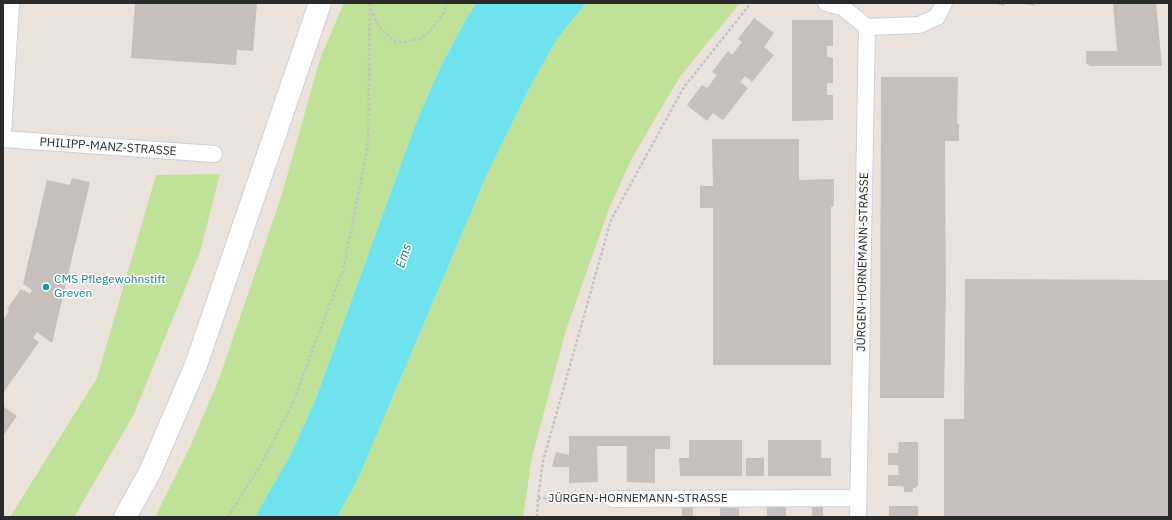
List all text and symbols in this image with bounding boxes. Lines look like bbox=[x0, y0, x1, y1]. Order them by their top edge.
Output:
street label: PHILIPP-MANZ-STRASSE bbox=[39, 135, 177, 159]
street label: JÜRGEN-HORNEMANN-STRASSE bbox=[854, 172, 872, 352]
water label: Ems bbox=[393, 242, 415, 270]
place label: CMS Pflegewohnstift Greven bbox=[54, 273, 165, 301]
marker: CMS Pflegewohnstift Greven bbox=[41, 282, 51, 292]
street label: JÜRGEN-HORNEMANN-STRASSE bbox=[548, 492, 728, 506]

